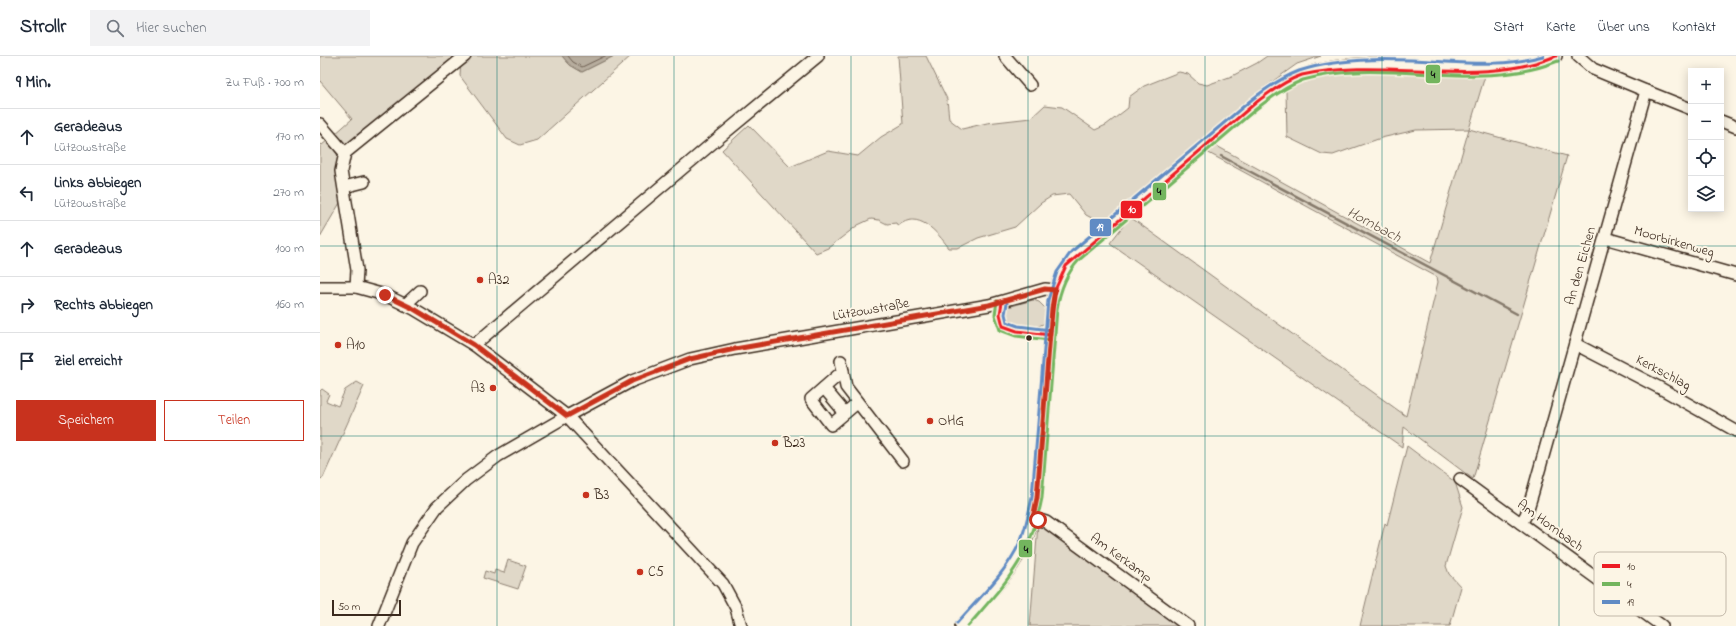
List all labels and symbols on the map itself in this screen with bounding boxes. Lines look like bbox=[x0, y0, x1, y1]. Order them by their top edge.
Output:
line badge: 4 bbox=[1425, 64, 1441, 84]
text: 4 bbox=[1430, 67, 1436, 83]
line badge: 4 bbox=[1152, 182, 1167, 201]
text: 4 bbox=[1156, 184, 1162, 200]
line badge: 10 bbox=[1120, 200, 1143, 219]
text: 10 bbox=[1128, 202, 1136, 218]
water label: Hornbach bbox=[1343, 202, 1406, 249]
line badge: 19 bbox=[1089, 218, 1112, 237]
text: 19 bbox=[1097, 220, 1104, 236]
street label: Moorbirkenweg bbox=[1631, 221, 1717, 264]
street label: An den Eichen bbox=[1560, 224, 1602, 308]
place label: A32 bbox=[488, 270, 509, 291]
marker: A32 bbox=[475, 275, 485, 285]
route end bbox=[376, 286, 394, 304]
street label: Lützowstraße bbox=[831, 293, 912, 327]
unlabelled marker bbox=[1024, 333, 1034, 343]
place label: A10 bbox=[346, 335, 365, 356]
marker: A10 bbox=[333, 340, 343, 350]
street label: Kerkschlag bbox=[1631, 350, 1694, 397]
place label: A3 bbox=[471, 378, 485, 399]
marker: A3 bbox=[488, 383, 498, 393]
place label: OHG bbox=[938, 411, 964, 432]
marker: OHG bbox=[925, 416, 935, 426]
place label: B23 bbox=[782, 433, 805, 454]
marker: B23 bbox=[770, 438, 780, 448]
place label: B3 bbox=[593, 485, 609, 506]
marker: B3 bbox=[581, 490, 591, 500]
street label: Am Hornbach bbox=[1512, 495, 1588, 557]
route start bbox=[1029, 511, 1047, 529]
street label: Am Kerkamp bbox=[1085, 528, 1157, 588]
line badge: 4 bbox=[1018, 539, 1033, 558]
text: 4 bbox=[1023, 542, 1029, 558]
legend bbox=[1594, 552, 1726, 616]
text: 10 bbox=[1627, 559, 1635, 575]
place label: C5 bbox=[648, 562, 664, 583]
marker: C5 bbox=[635, 567, 645, 577]
text: 4 bbox=[1627, 577, 1632, 593]
text: 19 bbox=[1627, 595, 1634, 611]
scale bar bbox=[332, 598, 401, 617]

